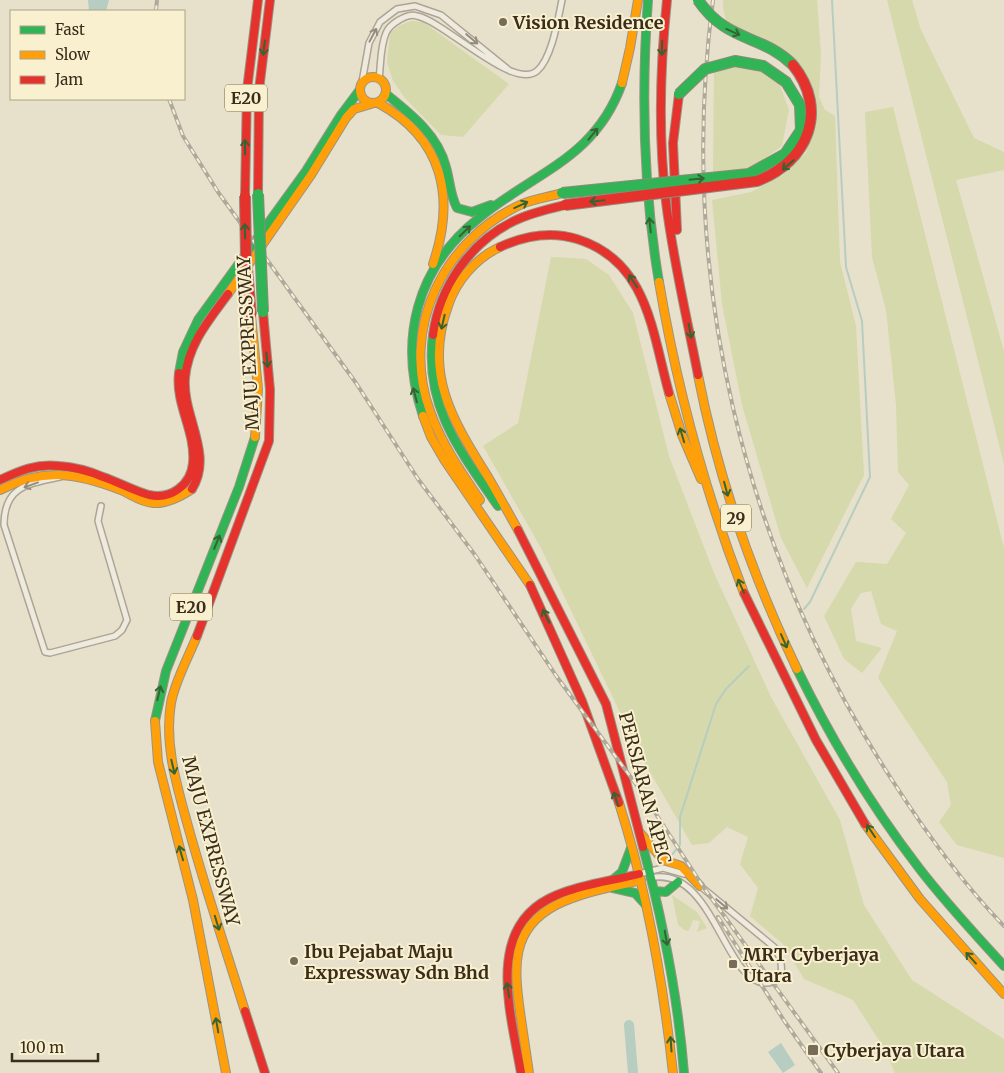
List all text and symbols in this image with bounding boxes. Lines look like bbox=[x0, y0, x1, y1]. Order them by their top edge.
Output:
legend bbox=[10, 10, 185, 100]
place label: Vision Residence bbox=[512, 11, 664, 34]
marker: Vision Residence bbox=[497, 16, 509, 28]
text: Fast bbox=[55, 20, 85, 39]
one-way arrow bbox=[369, 28, 378, 43]
one-way arrow bbox=[725, 28, 740, 38]
one-way arrow bbox=[465, 33, 478, 44]
one-way arrow bbox=[259, 40, 269, 56]
one-way arrow bbox=[657, 40, 667, 56]
text: Slow bbox=[55, 45, 90, 64]
text: Jam bbox=[54, 70, 83, 89]
road number: E20 bbox=[225, 85, 267, 112]
one-way arrow bbox=[588, 128, 599, 141]
one-way arrow bbox=[240, 139, 250, 156]
one-way arrow bbox=[782, 159, 795, 170]
one-way arrow bbox=[689, 174, 705, 184]
one-way arrow bbox=[589, 196, 605, 206]
one-way arrow bbox=[514, 200, 529, 210]
one-way arrow bbox=[645, 218, 655, 234]
one-way arrow bbox=[241, 224, 250, 240]
one-way arrow bbox=[458, 225, 471, 237]
street label: MAJU EXPRESSWAY bbox=[232, 254, 264, 431]
one-way arrow bbox=[628, 274, 638, 288]
one-way arrow bbox=[438, 313, 447, 329]
one-way arrow bbox=[686, 323, 695, 339]
one-way arrow bbox=[262, 352, 272, 368]
one-way arrow bbox=[410, 387, 419, 403]
one-way arrow bbox=[677, 428, 686, 443]
one-way arrow bbox=[24, 481, 40, 490]
one-way arrow bbox=[721, 481, 731, 497]
road number: 29 bbox=[721, 504, 751, 532]
one-way arrow bbox=[213, 534, 222, 550]
one-way arrow bbox=[736, 579, 746, 594]
road number: E20 bbox=[170, 594, 212, 620]
one-way arrow bbox=[540, 609, 550, 624]
one-way arrow bbox=[780, 633, 790, 648]
one-way arrow bbox=[155, 686, 164, 702]
street label: PERSIARAN APEC bbox=[614, 709, 676, 867]
street label: MAJU EXPRESSWAY bbox=[177, 753, 245, 929]
one-way arrow bbox=[168, 759, 178, 775]
one-way arrow bbox=[611, 792, 620, 808]
one-way arrow bbox=[866, 824, 876, 838]
one-way arrow bbox=[175, 845, 185, 861]
one-way arrow bbox=[716, 898, 729, 909]
one-way arrow bbox=[213, 915, 222, 931]
one-way arrow bbox=[661, 930, 671, 946]
place label: Ibu Pejabat Maju Expressway Sdn Bhd bbox=[304, 940, 489, 984]
place label: MRT Cyberjaya Utara bbox=[743, 943, 879, 987]
one-way arrow bbox=[966, 952, 977, 965]
marker: Ibu Pejabat Maju Expressway Sdn Bhd bbox=[288, 955, 300, 967]
marker: MRT Cyberjaya Utara bbox=[727, 958, 739, 970]
one-way arrow bbox=[502, 983, 512, 999]
one-way arrow bbox=[212, 1017, 221, 1033]
scale bar bbox=[12, 1030, 99, 1062]
one-way arrow bbox=[666, 1036, 675, 1052]
text: 100 m bbox=[20, 1038, 64, 1057]
place label: Cyberjaya Utara bbox=[824, 1039, 965, 1062]
marker: Cyberjaya Utara bbox=[806, 1043, 820, 1057]

